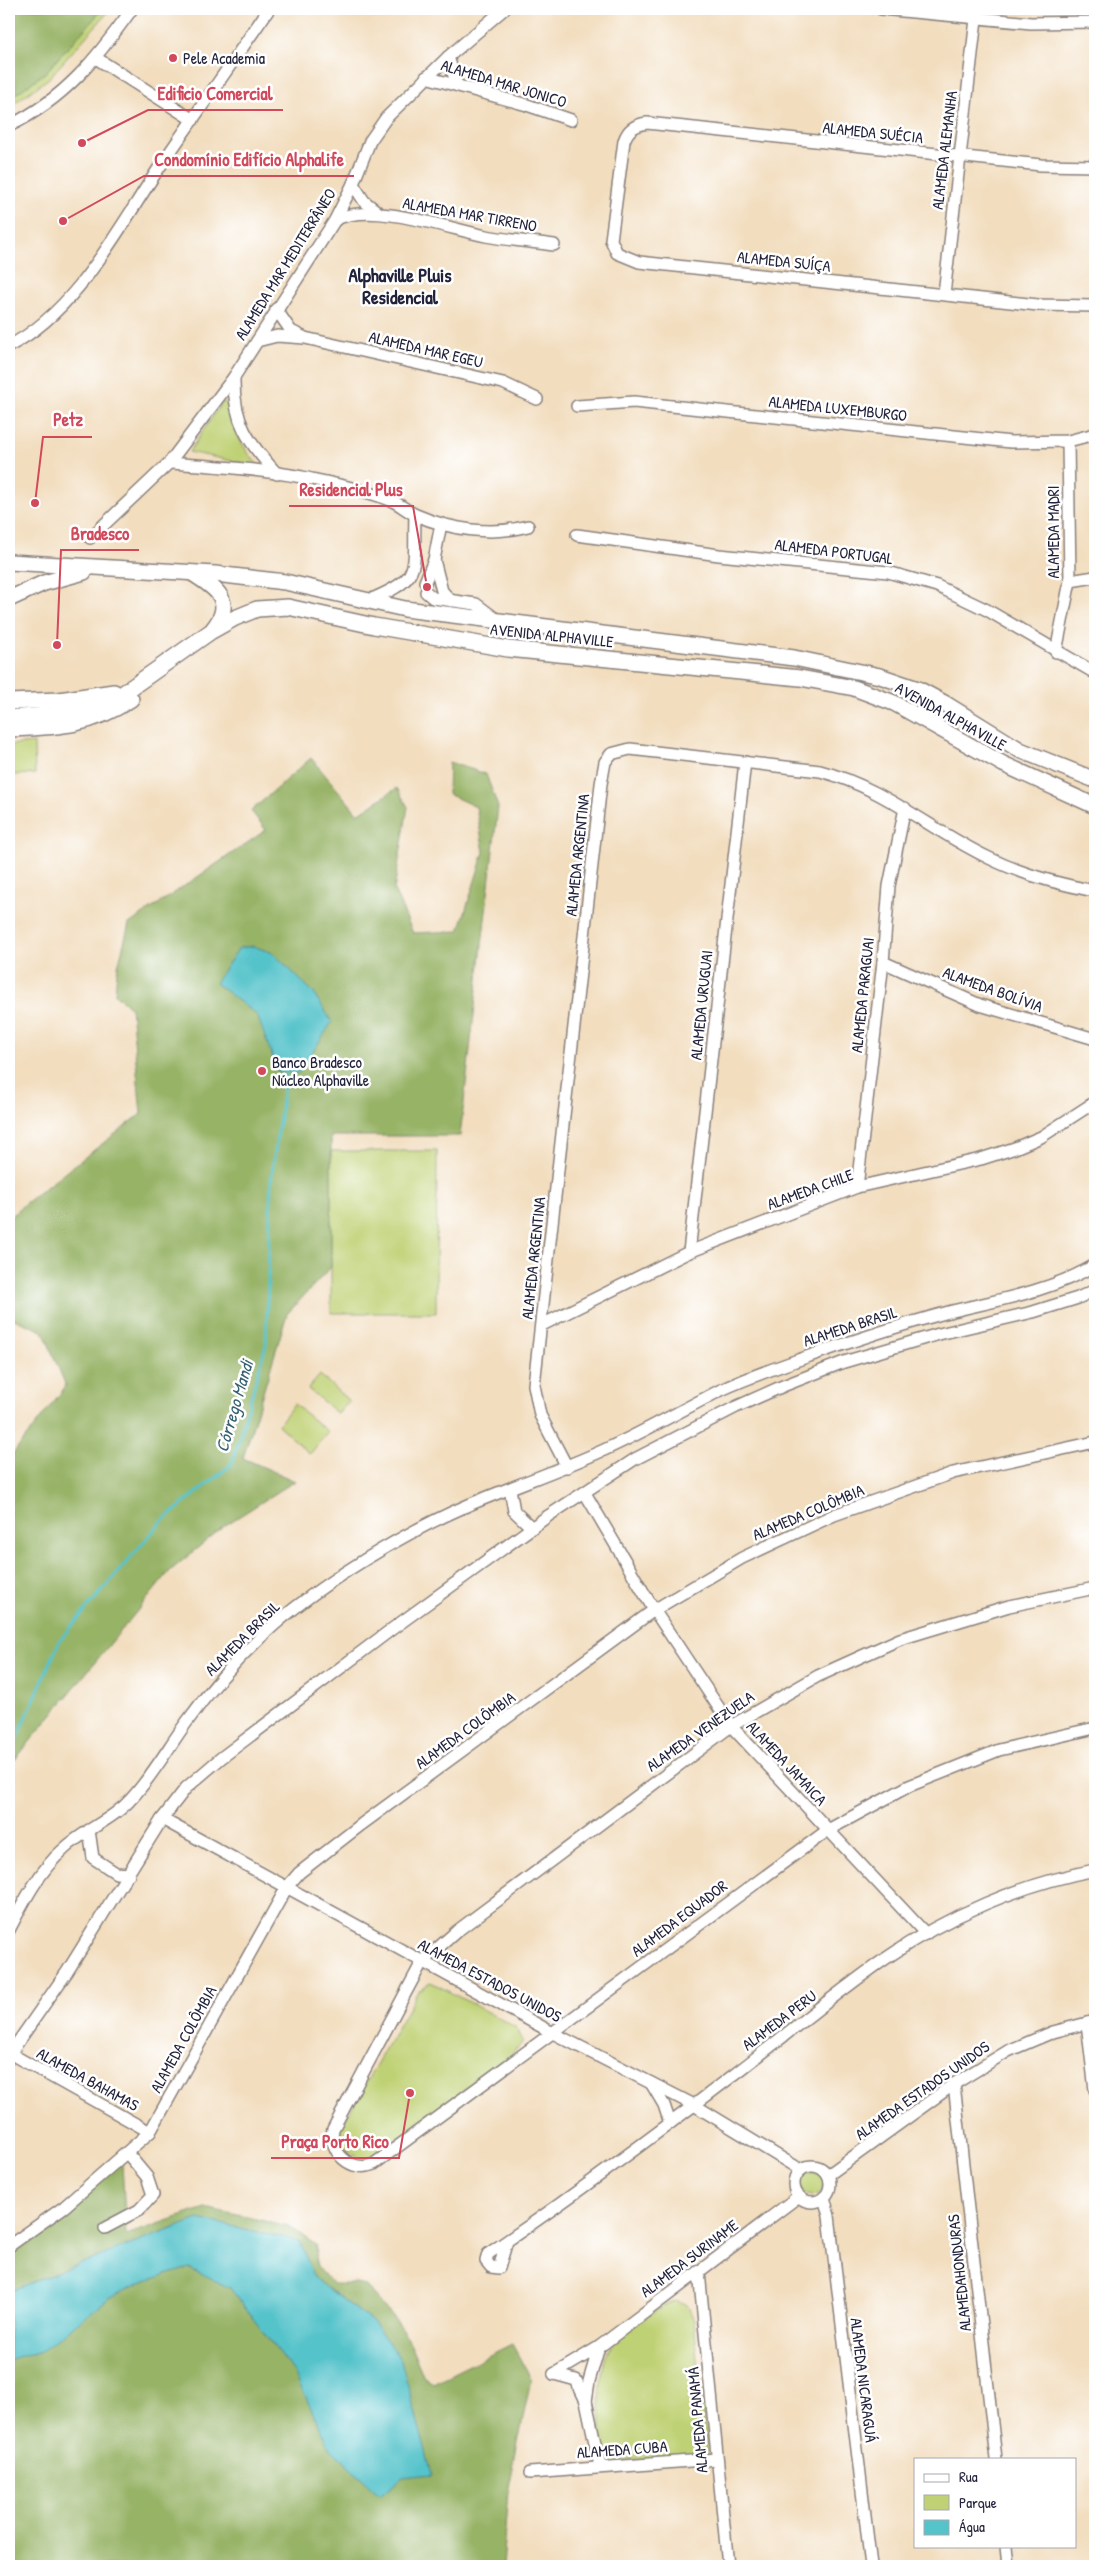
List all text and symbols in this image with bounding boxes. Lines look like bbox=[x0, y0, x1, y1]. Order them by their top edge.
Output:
place label: Pele Academia bbox=[183, 47, 265, 69]
marker: Pele Academia bbox=[167, 52, 179, 64]
street label: ALAMEDA MAR JONICO bbox=[438, 53, 570, 113]
callout: Edificio Comercial bbox=[148, 77, 283, 110]
text: Edificio Comercial bbox=[158, 81, 274, 106]
street label: ALAMEDA ALEMANHA bbox=[926, 89, 962, 211]
street label: ALAMEDA SUÉCIA bbox=[822, 116, 924, 148]
callout: Condomínio Edifício Alphalife bbox=[144, 143, 354, 176]
text: Condomínio Edifício Alphalife bbox=[154, 147, 345, 173]
street label: ALAMEDA MAR MEDITERRÂNEO bbox=[229, 184, 341, 344]
street label: ALAMEDA MAR TIRRENO bbox=[401, 191, 539, 237]
street label: ALAMEDA SUÍÇA bbox=[736, 245, 832, 277]
district label: Alphaville Pluis Residencial bbox=[348, 262, 452, 310]
street label: ALAMEDA MAR EGEU bbox=[367, 325, 485, 373]
street label: ALAMEDA LUXEMBURGO bbox=[768, 390, 908, 426]
callout: Petz bbox=[43, 404, 92, 437]
text: Petz bbox=[53, 407, 83, 432]
callout: Residencial Plus bbox=[289, 473, 413, 506]
text: Residencial Plus bbox=[299, 477, 403, 502]
street label: ALAMEDA MADRI bbox=[1042, 485, 1064, 579]
callout: Bradesco bbox=[61, 517, 139, 550]
text: Bradesco bbox=[71, 521, 130, 546]
street label: ALAMEDA PORTUGAL bbox=[774, 533, 894, 569]
street label: AVENIDA ALPHAVILLE bbox=[489, 618, 615, 652]
street label: AVENIDA ALPHAVILLE bbox=[892, 676, 1010, 756]
street label: ALAMEDA ARGENTINA bbox=[560, 792, 594, 917]
street label: ALAMEDA PARAGUAI bbox=[845, 936, 879, 1054]
street label: ALAMEDA URUGUAI bbox=[684, 949, 718, 1061]
street label: ALAMEDA BOLÍVIA bbox=[940, 961, 1046, 1017]
place label: Banco Bradesco Núcleo Alphaville bbox=[272, 1051, 370, 1091]
marker: Banco Bradesco Núcleo Alphaville bbox=[256, 1065, 268, 1077]
street label: ALAMEDA CHILE bbox=[764, 1163, 856, 1215]
street label: ALAMEDA ARGENTINA bbox=[516, 1195, 550, 1320]
street label: ALAMEDA BRASIL bbox=[800, 1300, 900, 1352]
water label: Córrego Mandi bbox=[209, 1355, 260, 1455]
street label: ALAMEDA COLÔMBIA bbox=[749, 1479, 867, 1545]
street label: ALAMEDA BRASIL bbox=[200, 1596, 284, 1680]
street label: ALAMEDA COLÔMBIA bbox=[410, 1686, 520, 1774]
street label: ALAMEDA VENEZUELA bbox=[642, 1686, 758, 1776]
street label: ALAMEDA JAMAICA bbox=[742, 1716, 832, 1810]
street label: ALAMEDA EQUADOR bbox=[626, 1875, 732, 1961]
street label: ALAMEDA ESTADOS UNIDOS bbox=[414, 1933, 566, 2027]
street label: ALAMEDA COLÔMBIA bbox=[145, 1981, 222, 2096]
street label: ALAMEDA PERU bbox=[737, 1985, 821, 2055]
street label: ALAMEDA ESTADOS UNIDOS bbox=[850, 2035, 994, 2145]
street label: ALAMEDA BAHAMAS bbox=[33, 2042, 143, 2116]
callout: Praça Porto Rico bbox=[271, 2125, 399, 2158]
text: Praça Porto Rico bbox=[281, 2129, 390, 2154]
street label: ALAMEDAHONDURAS bbox=[942, 2213, 976, 2332]
street label: ALAMEDA SURINAME bbox=[636, 2214, 742, 2302]
street label: ALAMEDA NICARAGUÁ bbox=[845, 2316, 883, 2444]
street label: ALAMEDA PANAMÁ bbox=[681, 2366, 713, 2474]
street label: ALAMEDA CUBA bbox=[576, 2435, 668, 2463]
legend bbox=[914, 2458, 1076, 2548]
text: Rua bbox=[959, 2466, 978, 2487]
text: Parque bbox=[959, 2492, 997, 2513]
text: Água bbox=[959, 2516, 985, 2537]

